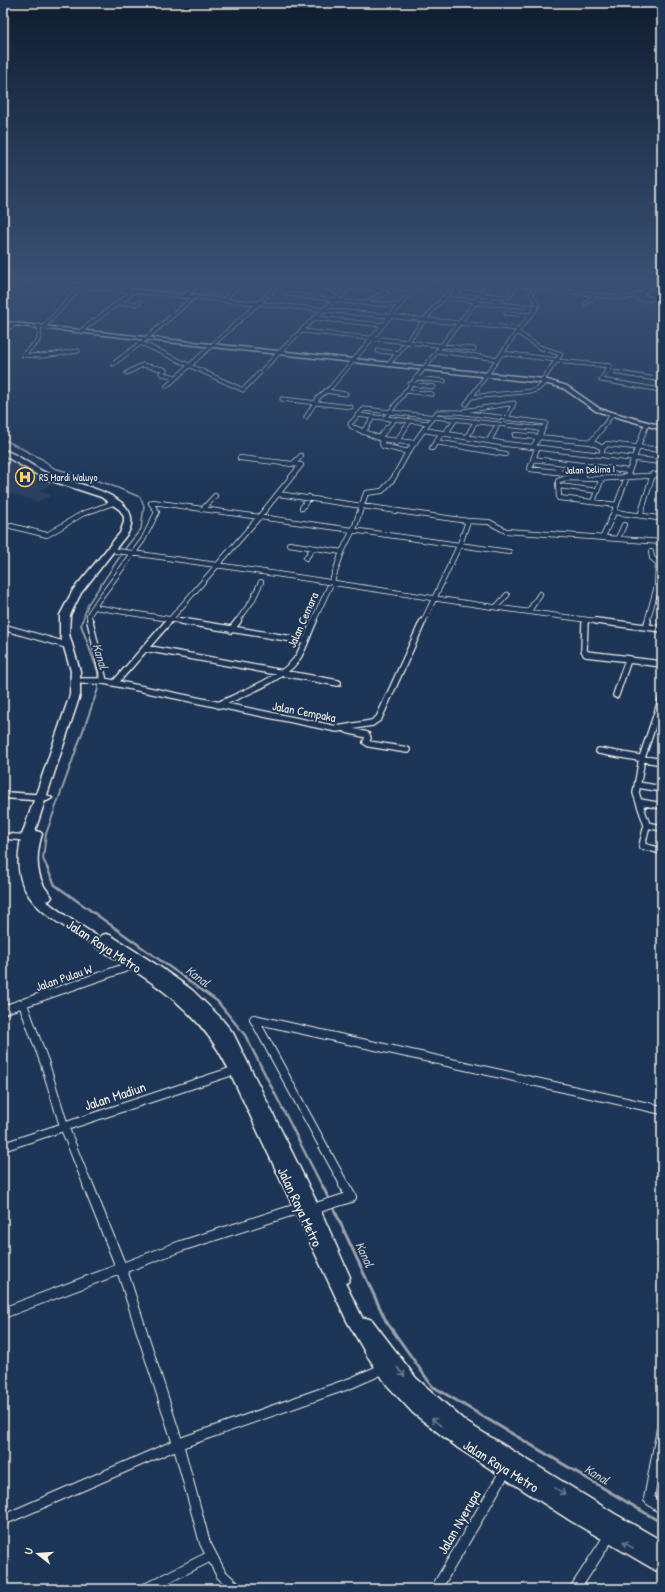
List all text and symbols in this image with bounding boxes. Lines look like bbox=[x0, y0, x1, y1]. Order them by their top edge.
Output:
street label: Jalan Delima I bbox=[565, 462, 615, 477]
hospital icon: RS Mardi Waluyo bbox=[14, 466, 36, 488]
place label: RS Mardi Waluyo bbox=[39, 471, 98, 484]
street label: Jalan Cemara bbox=[283, 589, 322, 650]
water label: Kanal bbox=[89, 641, 114, 672]
street label: Jalan Cempaka bbox=[271, 697, 338, 726]
street label: Jalan Raya Metro bbox=[63, 914, 146, 978]
street label: Jalan Pulau W bbox=[33, 960, 95, 995]
water label: Kanal bbox=[182, 961, 214, 991]
street label: Jalan Madiun bbox=[82, 1077, 148, 1114]
street label: Jalan Raya Metro bbox=[273, 1164, 327, 1250]
water label: Kanal bbox=[351, 1238, 379, 1270]
one-way arrow bbox=[396, 1366, 405, 1377]
one-way arrow bbox=[431, 1418, 442, 1427]
street label: Jalan Raya Metro bbox=[459, 1435, 543, 1497]
water label: Kanal bbox=[581, 1460, 613, 1489]
street label: Jalan Nyerupa bbox=[433, 1486, 486, 1558]
one-way arrow bbox=[554, 1487, 566, 1495]
north arrow bbox=[18, 1534, 58, 1574]
one-way arrow bbox=[622, 1540, 634, 1548]
text: U bbox=[21, 1546, 36, 1556]

